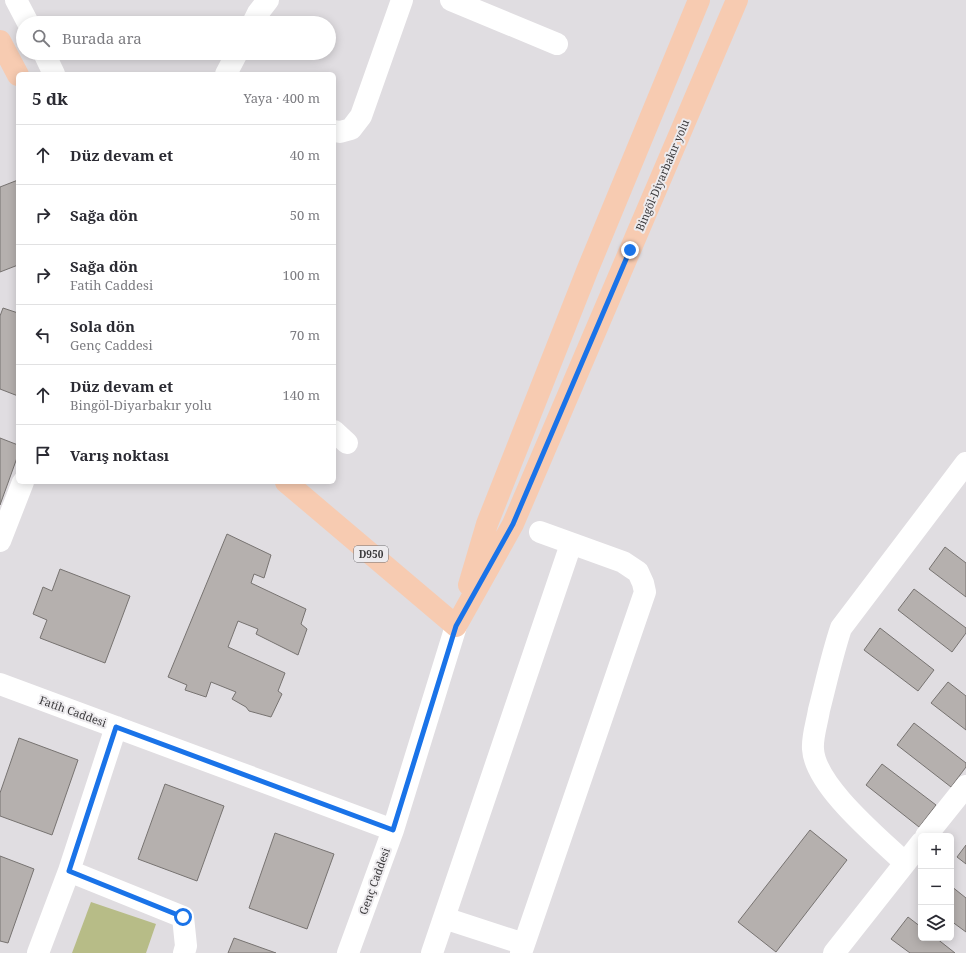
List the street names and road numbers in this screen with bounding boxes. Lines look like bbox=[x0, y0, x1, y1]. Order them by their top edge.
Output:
street label: Bingöl-Diyarbakır yolu bbox=[632, 117, 692, 233]
road number: D950 bbox=[354, 546, 388, 562]
street label: Fatih Caddesi bbox=[37, 692, 109, 730]
street label: Genç Caddesi bbox=[355, 845, 393, 916]

